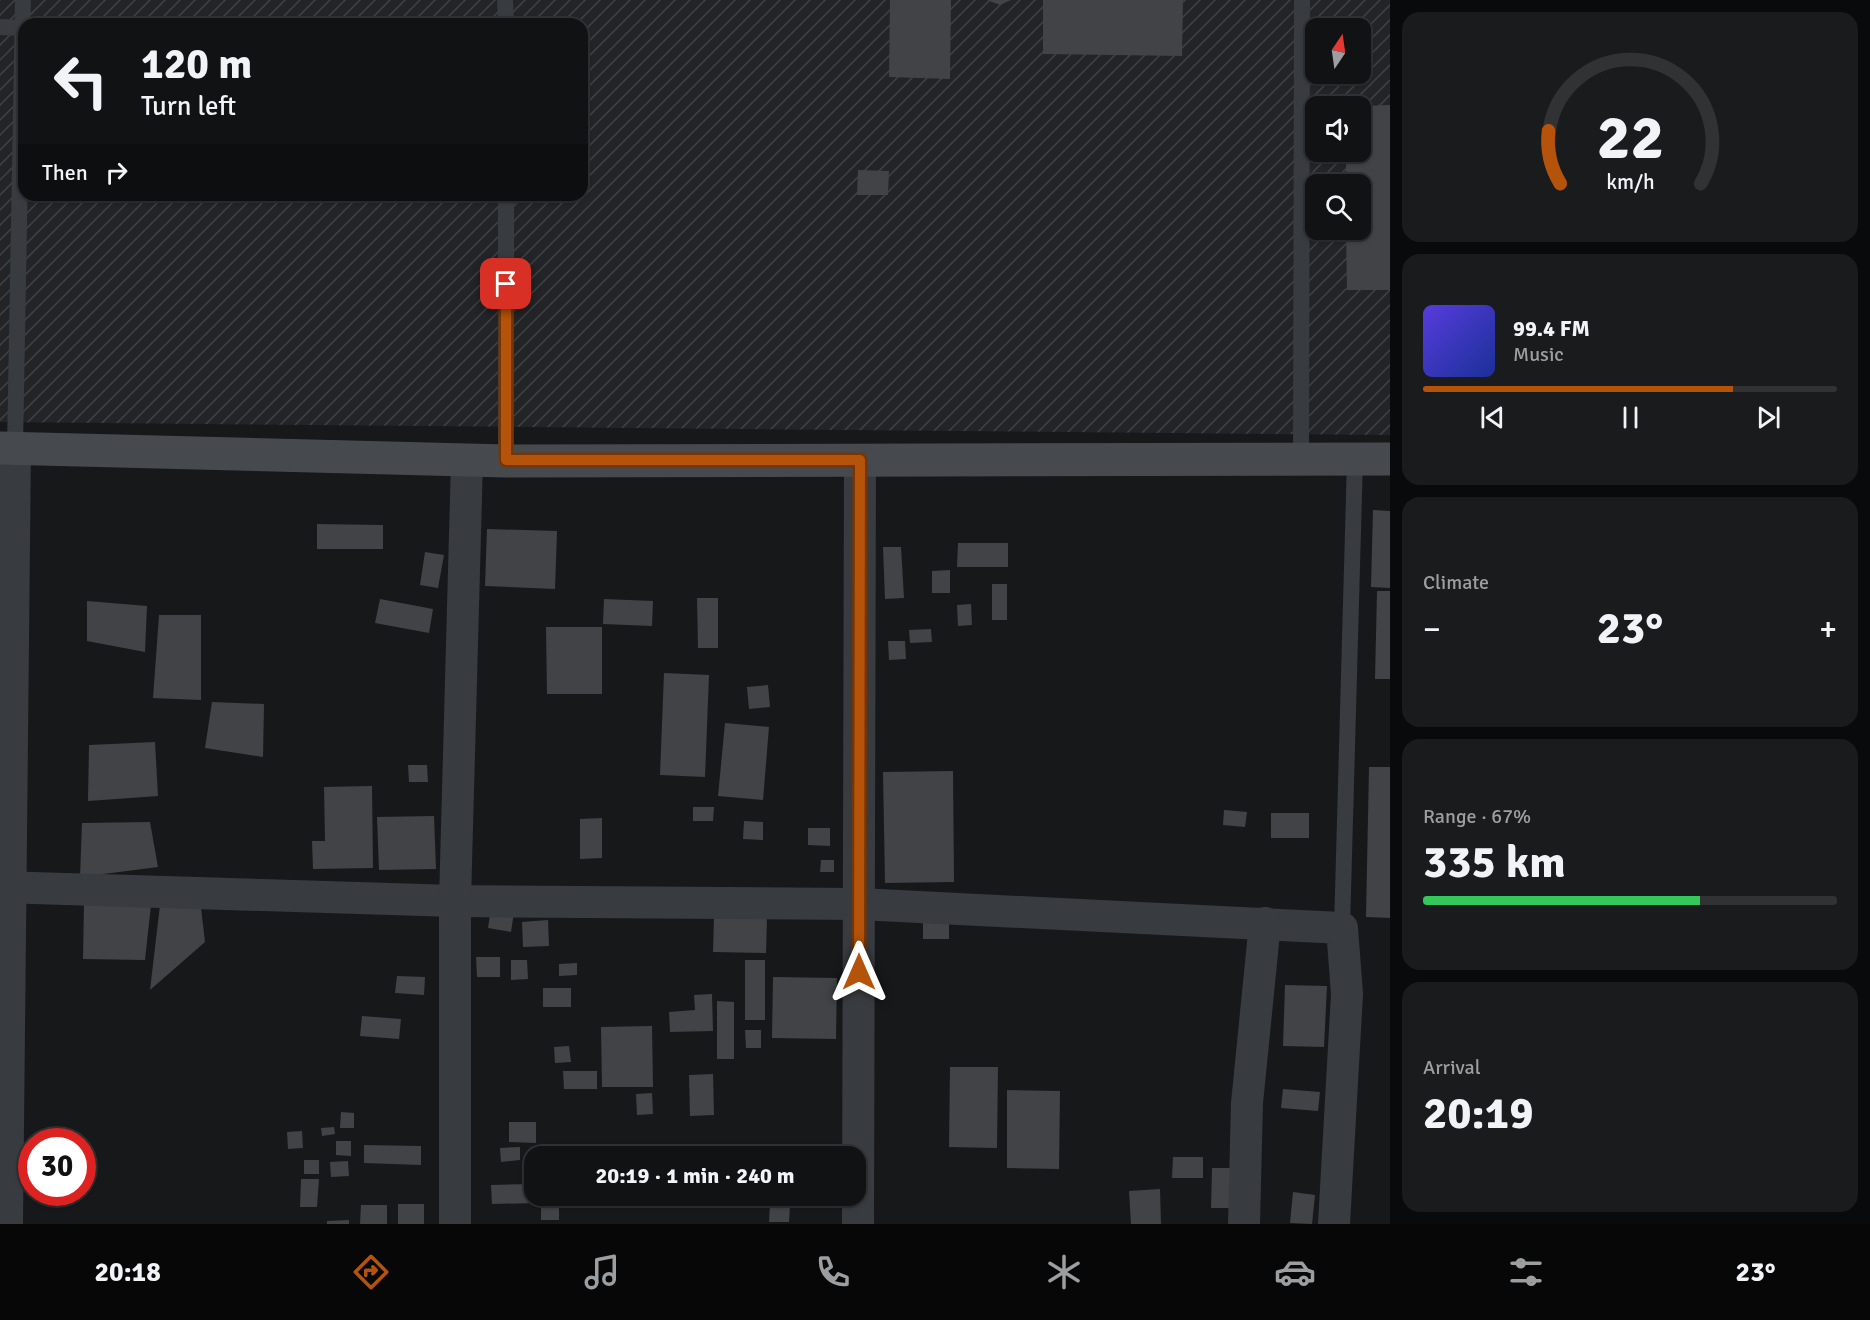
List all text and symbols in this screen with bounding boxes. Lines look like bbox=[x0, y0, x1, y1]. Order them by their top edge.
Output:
north arrow bbox=[1305, 18, 1371, 84]
map controls bbox=[1305, 18, 1371, 240]
text: 120 m bbox=[141, 39, 252, 90]
icon: left bbox=[42, 42, 120, 120]
text: Turn left bbox=[141, 90, 236, 123]
button: sound bbox=[1305, 96, 1371, 162]
text: 22 bbox=[1596, 99, 1664, 176]
icon: right bbox=[100, 156, 133, 189]
text: Then bbox=[42, 159, 88, 186]
text: km/h bbox=[1606, 170, 1654, 196]
button: search bbox=[1305, 174, 1371, 240]
pin bbox=[480, 258, 531, 309]
icon: arrive bbox=[489, 267, 522, 300]
text: 99.4 FM bbox=[1513, 315, 1590, 342]
text: Music bbox=[1513, 342, 1564, 367]
icon: previous bbox=[1476, 401, 1509, 434]
icon: pause bbox=[1614, 401, 1647, 434]
icon: next bbox=[1752, 401, 1785, 434]
text: Climate bbox=[1423, 570, 1489, 595]
text: 23° bbox=[1597, 601, 1663, 656]
text: − bbox=[1423, 609, 1441, 650]
text: + bbox=[1819, 609, 1837, 650]
text: Range · 67% bbox=[1423, 804, 1531, 829]
text: 335 km bbox=[1423, 835, 1566, 890]
position arrow bbox=[827, 940, 891, 1004]
text: Arrival bbox=[1423, 1055, 1481, 1080]
text: 20:19 bbox=[1423, 1086, 1533, 1141]
speed limit sign: 30 bbox=[18, 1128, 96, 1206]
text: 20:19 · 1 min · 240 m bbox=[595, 1162, 795, 1189]
icon: directions bbox=[350, 1251, 392, 1293]
icon: music bbox=[581, 1251, 623, 1293]
icon: phone bbox=[812, 1251, 854, 1293]
icon: climate bbox=[1043, 1251, 1085, 1293]
icon: car bbox=[1274, 1251, 1316, 1293]
icon: filters bbox=[1505, 1251, 1547, 1293]
text: 20:18 bbox=[94, 1256, 161, 1289]
text: 23° bbox=[1736, 1256, 1776, 1289]

